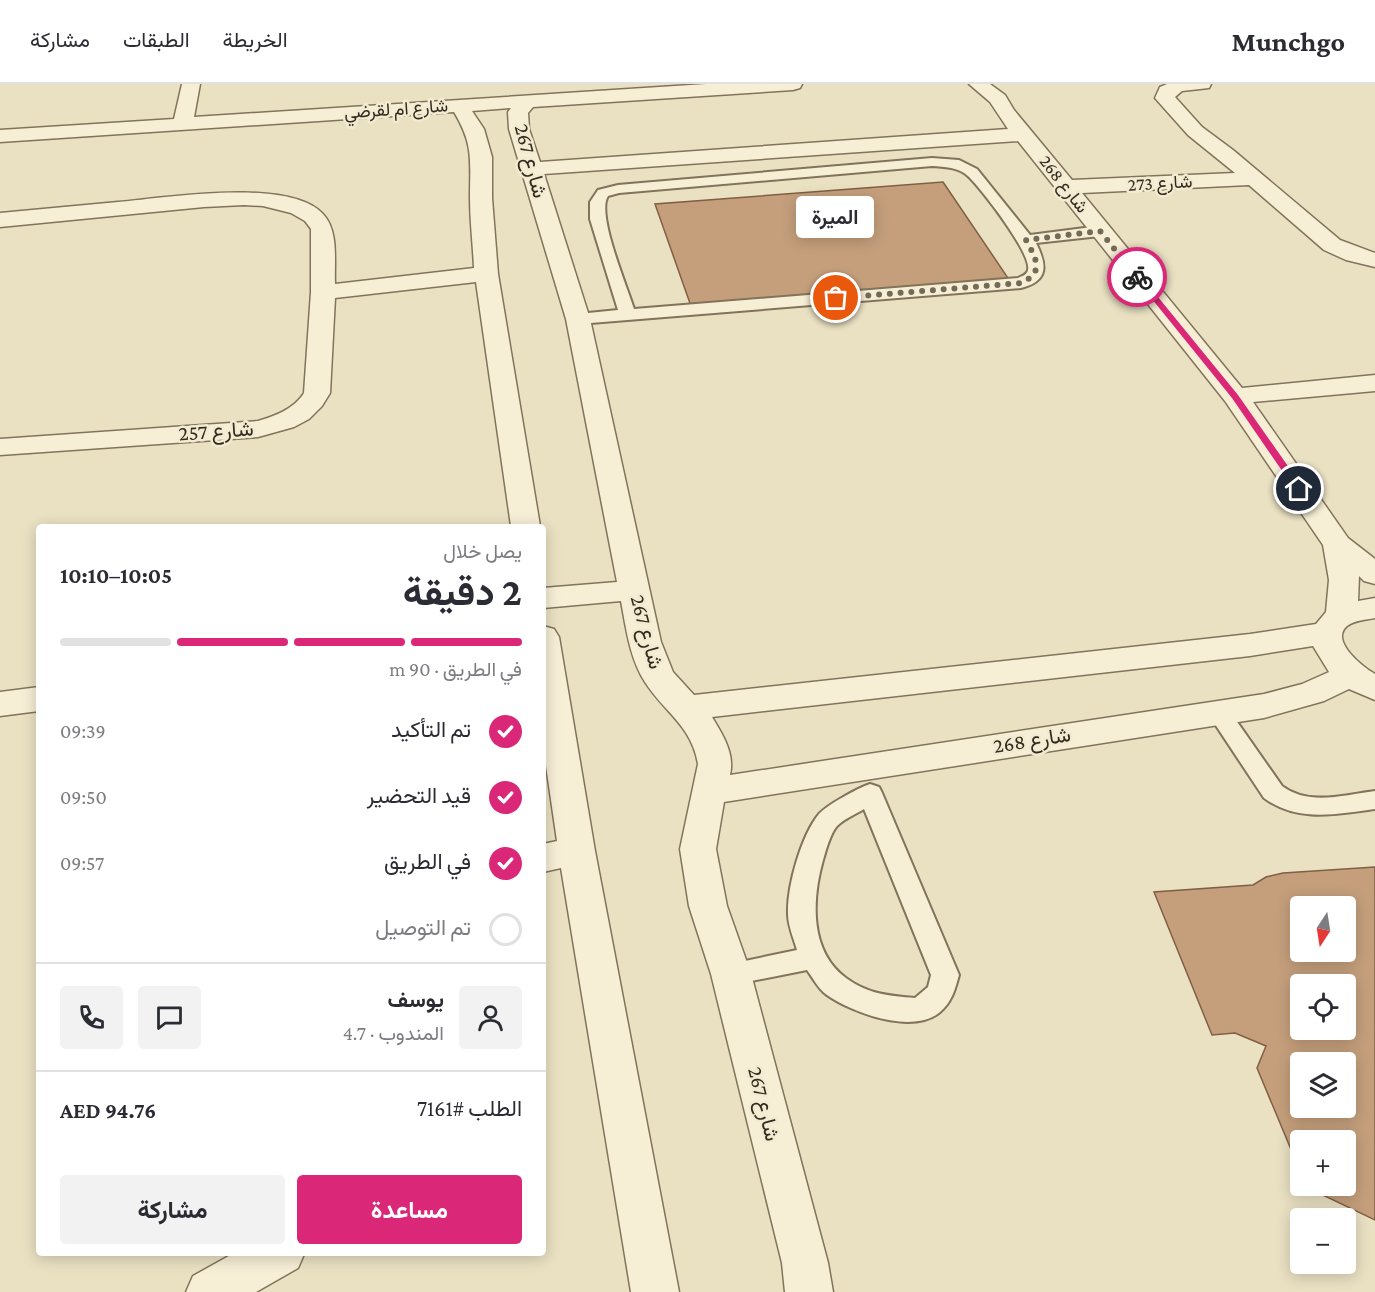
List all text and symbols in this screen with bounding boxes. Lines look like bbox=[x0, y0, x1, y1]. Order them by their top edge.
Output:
text: Munchgo bbox=[1232, 26, 1345, 57]
text: مشاركة bbox=[30, 28, 90, 52]
text: الطبقات bbox=[123, 28, 190, 52]
text: الخريطة bbox=[223, 28, 288, 52]
street label: شارع ام لقرضي bbox=[343, 95, 449, 128]
street label: شارع 267 bbox=[508, 121, 552, 201]
street label: شارع 268 bbox=[1034, 151, 1092, 218]
street label: شارع 273 bbox=[1127, 171, 1193, 197]
callout: الميرة bbox=[797, 196, 875, 238]
text: الميرة bbox=[812, 206, 858, 228]
courier bbox=[1107, 247, 1167, 307]
icon: bike bbox=[1121, 261, 1154, 294]
pin bbox=[810, 272, 861, 323]
icon: bag bbox=[819, 281, 852, 314]
street label: شارع 257 bbox=[178, 416, 254, 448]
pin bbox=[1273, 463, 1324, 514]
icon: home bbox=[1282, 472, 1315, 505]
text: يصل خلال bbox=[443, 540, 522, 562]
text: 10:05–10:10 bbox=[60, 563, 172, 588]
text: 2 دقيقة bbox=[403, 570, 522, 613]
street label: شارع 267 bbox=[624, 592, 668, 672]
text: في الطريق · 90 m bbox=[389, 658, 522, 680]
icon: check bbox=[489, 715, 522, 748]
text: تم التأكيد bbox=[391, 717, 471, 742]
text: 09:39 bbox=[60, 720, 106, 742]
street label: شارع 268 bbox=[992, 722, 1073, 760]
icon: check bbox=[489, 781, 522, 814]
text: قيد التحضير bbox=[367, 783, 471, 808]
text: 09:50 bbox=[60, 786, 107, 808]
icon: check bbox=[489, 847, 522, 880]
text: في الطريق bbox=[384, 849, 471, 874]
text: 09:57 bbox=[60, 852, 104, 874]
north arrow bbox=[1290, 896, 1356, 962]
map controls bbox=[1290, 896, 1356, 1274]
text: تم التوصيل bbox=[375, 915, 471, 940]
button: locate bbox=[1290, 974, 1356, 1040]
button: phone bbox=[60, 986, 123, 1049]
button: chat bbox=[138, 986, 201, 1049]
button: person bbox=[459, 986, 522, 1049]
text: يوسف bbox=[388, 987, 444, 1012]
text: المندوب · 4.7 bbox=[343, 1022, 444, 1044]
button: layers bbox=[1290, 1052, 1356, 1118]
street label: شارع 267 bbox=[741, 1064, 785, 1144]
text: الطلب #7161 bbox=[417, 1096, 522, 1121]
text: AED 94.76 bbox=[60, 1098, 156, 1123]
button: + bbox=[1290, 1130, 1356, 1196]
button: مشاركة bbox=[60, 1175, 285, 1244]
button: مساعدة bbox=[297, 1175, 522, 1244]
button: − bbox=[1290, 1208, 1356, 1274]

